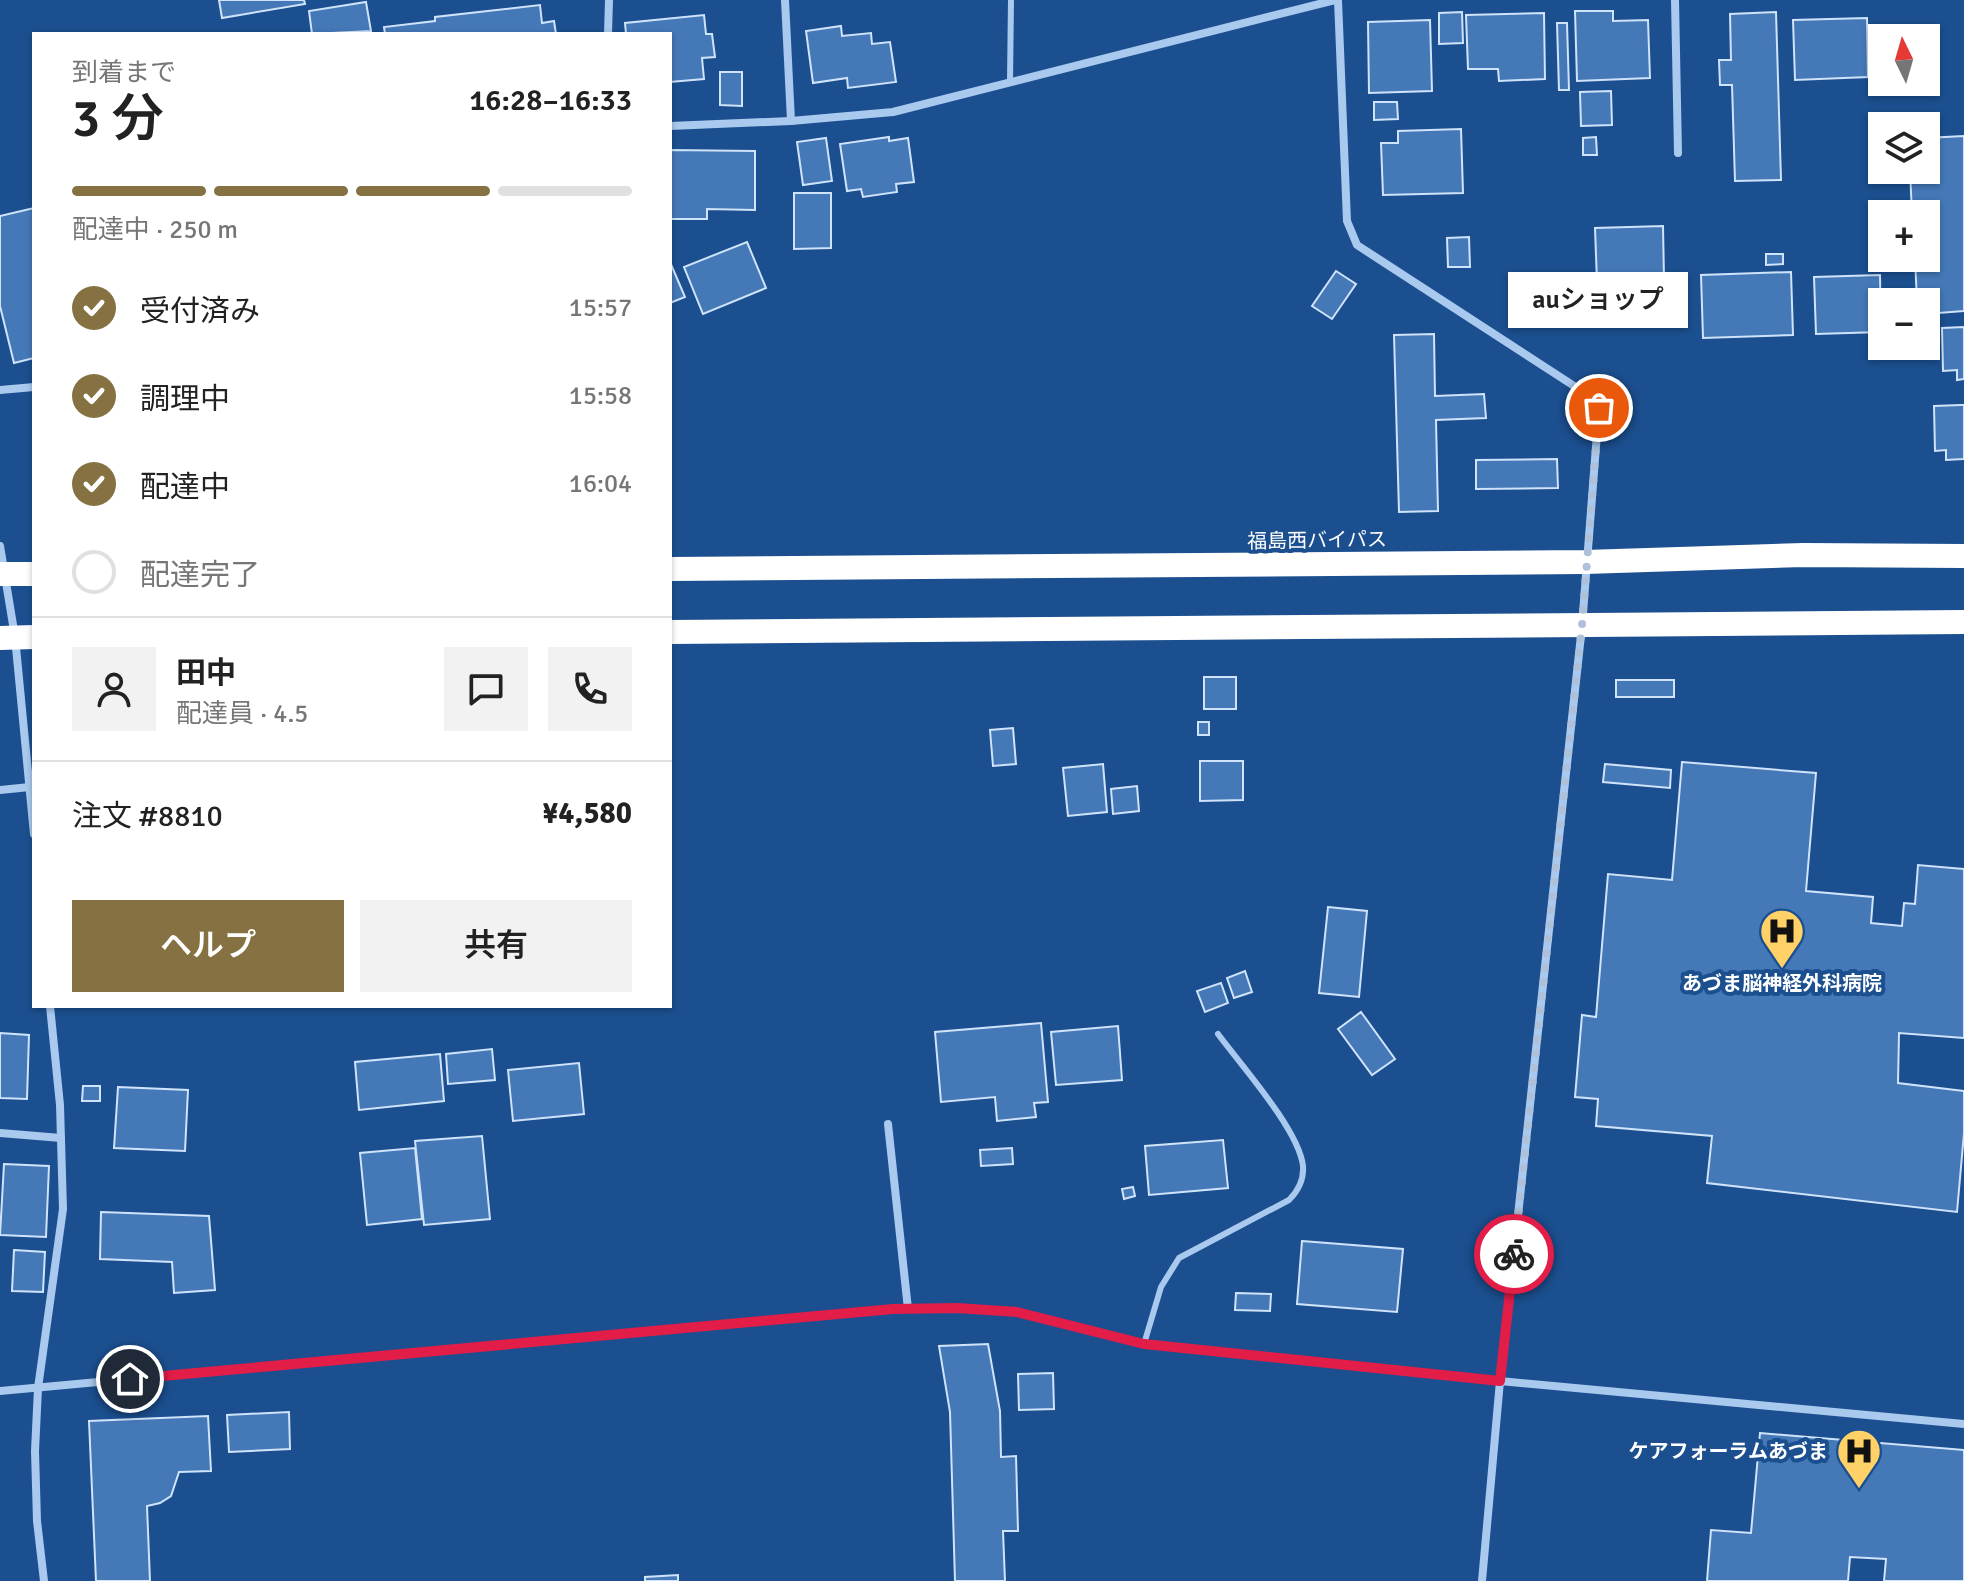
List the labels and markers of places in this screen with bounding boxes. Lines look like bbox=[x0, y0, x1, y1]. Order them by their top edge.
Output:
callout: auショップ bbox=[1509, 272, 1689, 328]
pin bbox=[1565, 374, 1633, 442]
hospital icon: あづま脳神経外科病院 bbox=[1758, 907, 1806, 970]
place label: あづま脳神経外科病院 bbox=[1682, 971, 1882, 996]
pin bbox=[96, 1345, 164, 1413]
hospital icon: ケアフォーラムあづま bbox=[1835, 1427, 1883, 1490]
place label: ケアフォーラムあづま bbox=[1629, 1439, 1828, 1464]

